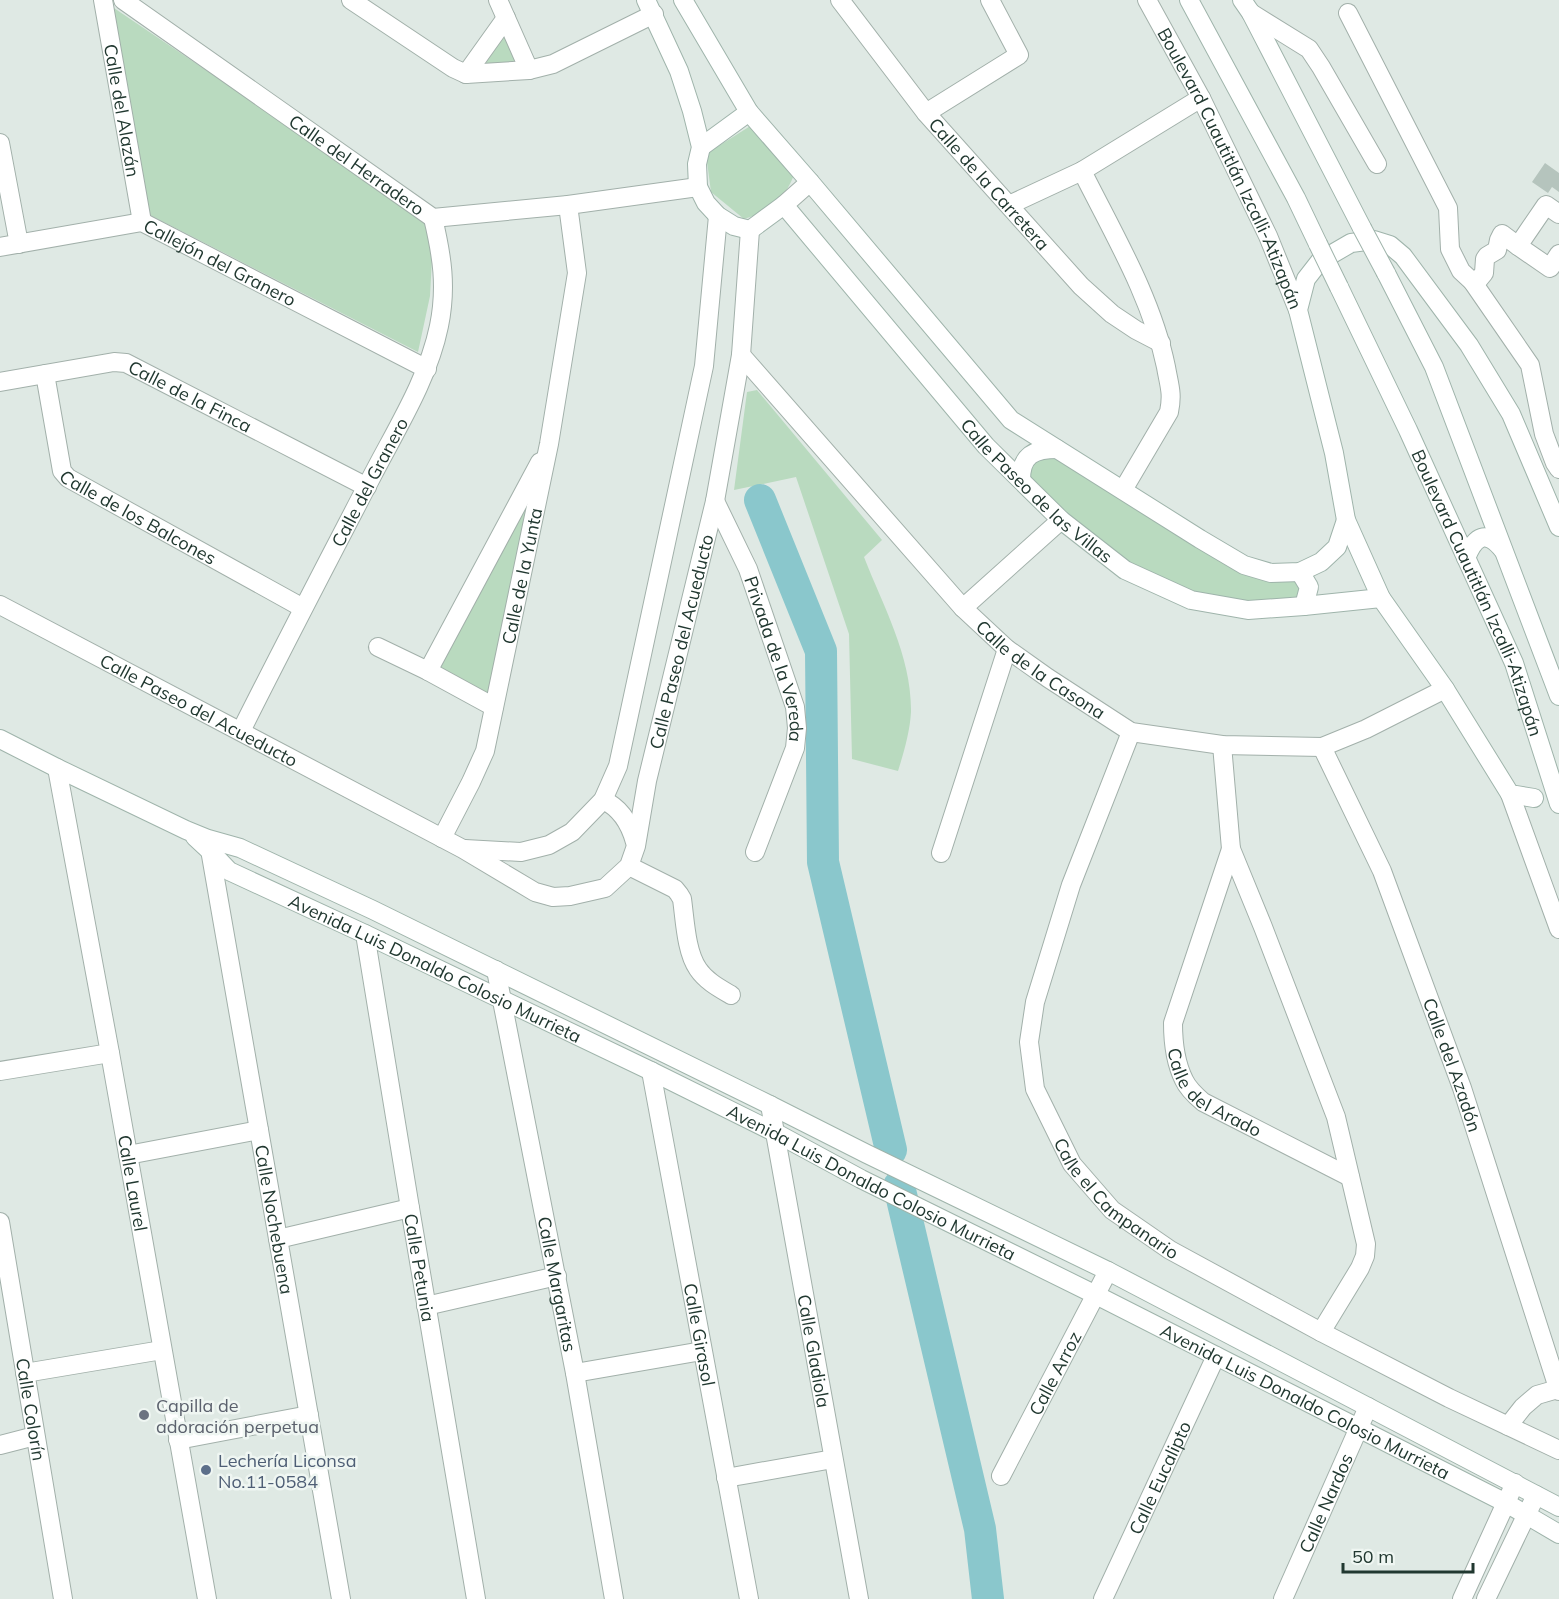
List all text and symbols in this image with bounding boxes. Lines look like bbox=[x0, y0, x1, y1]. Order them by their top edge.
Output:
street label: Boulevard Cuautitlán Izcalli-Atizapán bbox=[1153, 23, 1308, 312]
street label: Calle del Alazán bbox=[99, 42, 145, 179]
street label: Calle del Herradero bbox=[285, 109, 429, 220]
street label: Calle de la Carretera bbox=[924, 113, 1055, 255]
street label: Callejón del Granero bbox=[140, 213, 300, 311]
street label: Calle de la Finca bbox=[125, 355, 256, 437]
street label: Calle del Granero bbox=[326, 413, 413, 551]
street label: Calle Paseo de las Villas bbox=[956, 413, 1117, 568]
street label: Boulevard Cuautitlán Izcalli-Atizapán bbox=[1407, 446, 1548, 739]
street label: Calle de los Balcones bbox=[55, 465, 221, 569]
street label: Calle de la Yunta bbox=[496, 506, 547, 646]
street label: Calle Paseo del Acueducto bbox=[644, 532, 718, 751]
street label: Privada de la Vereda bbox=[740, 573, 809, 743]
street label: Calle de la Casona bbox=[971, 615, 1110, 724]
street label: Calle Paseo del Acueducto bbox=[96, 648, 302, 771]
street label: Avenida Luis Donaldo Colosio Murrieta bbox=[285, 889, 585, 1047]
street label: Calle del Azadón bbox=[1418, 995, 1487, 1135]
street label: Calle del Arado bbox=[1163, 1046, 1266, 1141]
street label: Avenida Luis Donaldo Colosio Murrieta bbox=[723, 1099, 1020, 1265]
street label: Calle Laurel bbox=[113, 1133, 153, 1233]
street label: Calle el Campanario bbox=[1049, 1134, 1183, 1264]
street label: Calle Nochebuena bbox=[250, 1143, 299, 1296]
street label: Calle Petunia bbox=[400, 1212, 440, 1323]
street label: Calle Margaritas bbox=[533, 1214, 582, 1354]
street label: Calle Girasol bbox=[679, 1281, 721, 1388]
street label: Calle Gladiola bbox=[793, 1293, 836, 1410]
street label: Avenida Luis Donaldo Colosio Murrieta bbox=[1157, 1318, 1454, 1484]
street label: Calle Arroz bbox=[1023, 1327, 1086, 1419]
street label: Calle Colorín bbox=[11, 1356, 51, 1463]
place label: Capilla de adoración perpetua bbox=[156, 1394, 319, 1438]
marker: Capilla de adoración perpetua bbox=[137, 1408, 151, 1422]
street label: Calle Eucalipto bbox=[1123, 1417, 1196, 1538]
place label: Lechería Liconsa No.11-0584 bbox=[218, 1449, 356, 1493]
street label: Calle Nardos bbox=[1293, 1450, 1358, 1556]
marker: Lechería Liconsa No.11-0584 bbox=[199, 1463, 213, 1477]
scale bar bbox=[1343, 1536, 1474, 1574]
text: 50 m bbox=[1352, 1545, 1394, 1568]

